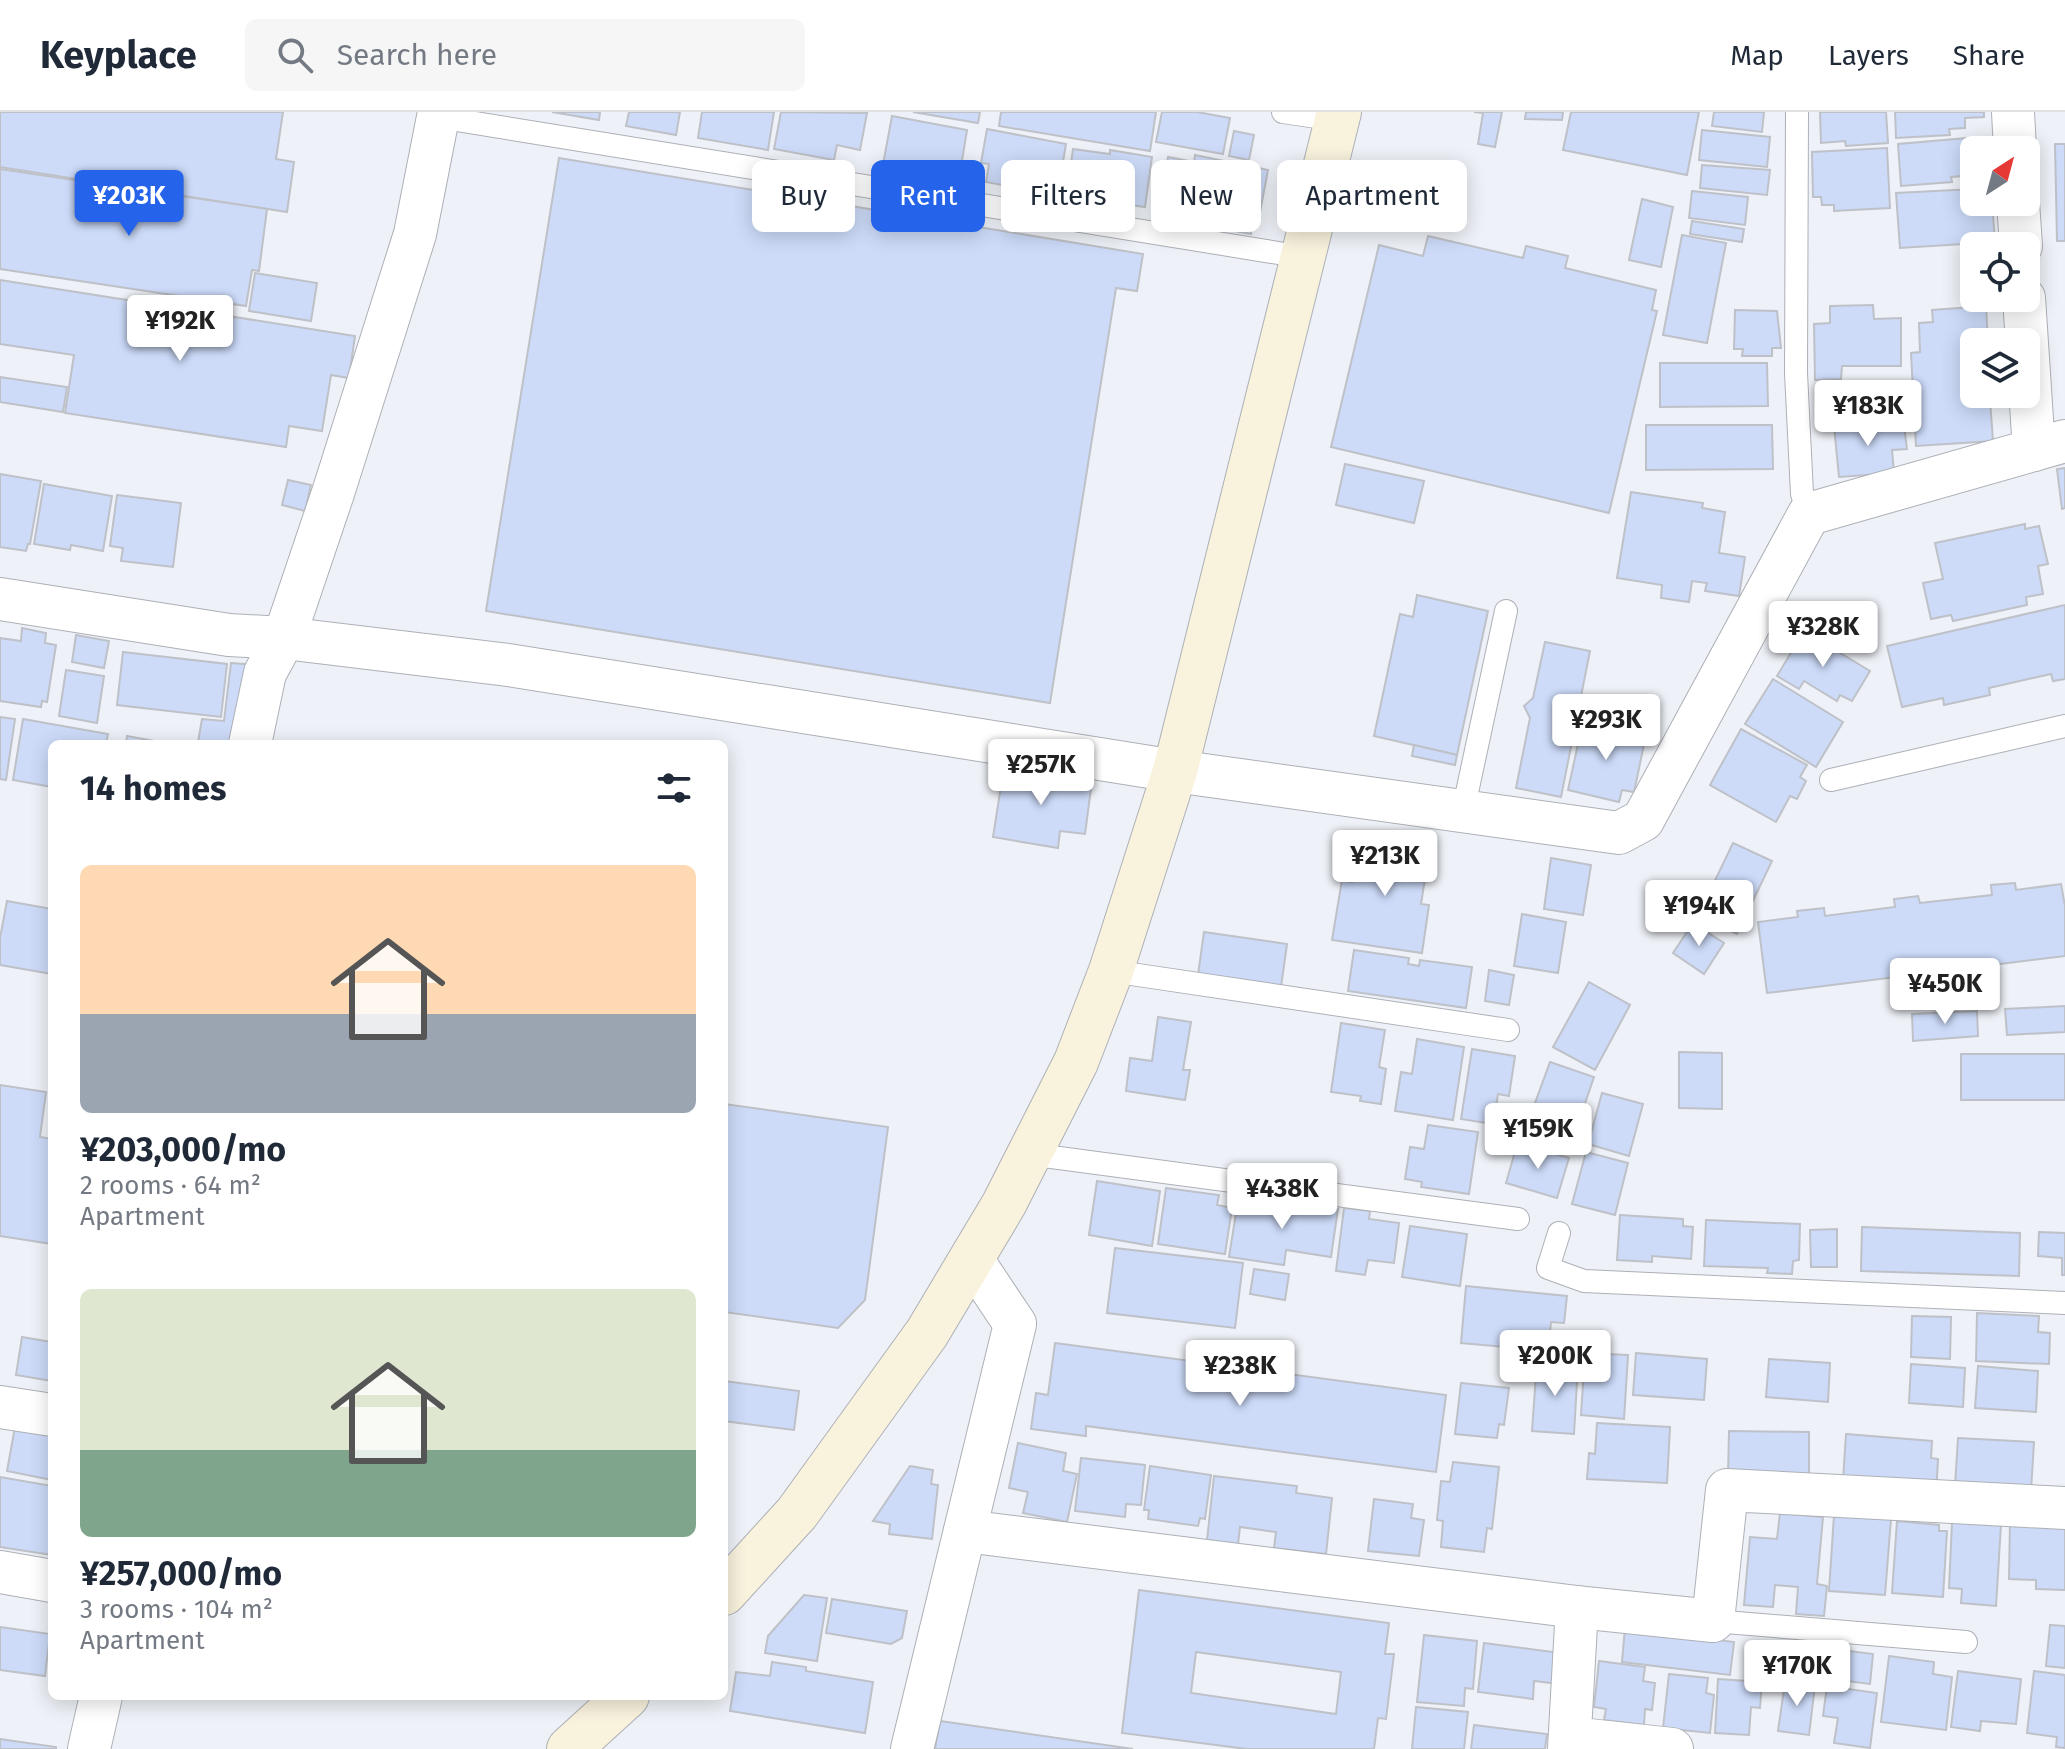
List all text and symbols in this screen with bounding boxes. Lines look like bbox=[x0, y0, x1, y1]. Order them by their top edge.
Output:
search box bbox=[245, 19, 805, 91]
text: Keyplace bbox=[40, 32, 197, 78]
icon: search bbox=[273, 33, 317, 77]
text: Search here bbox=[337, 37, 497, 73]
text: Map bbox=[1730, 39, 1784, 72]
text: Layers bbox=[1828, 39, 1909, 72]
text: Share bbox=[1953, 39, 2025, 72]
north arrow bbox=[1960, 136, 2040, 216]
map controls bbox=[1960, 136, 2040, 408]
chip: Buy bbox=[752, 160, 855, 232]
chip: Rent bbox=[871, 160, 985, 232]
chip: Filters bbox=[1001, 160, 1135, 232]
chip: New bbox=[1151, 160, 1261, 232]
chip: Apartment bbox=[1277, 160, 1467, 232]
pin: ¥203K bbox=[73, 170, 185, 238]
text: ¥203K bbox=[93, 180, 165, 211]
button: locate bbox=[1960, 232, 2040, 312]
pin: ¥192K bbox=[124, 295, 236, 363]
text: ¥192K bbox=[145, 305, 215, 336]
button: layers bbox=[1960, 328, 2040, 408]
pin: ¥183K bbox=[1812, 380, 1924, 448]
text: ¥183K bbox=[1832, 390, 1904, 421]
pin: ¥328K bbox=[1767, 601, 1879, 669]
text: ¥328K bbox=[1787, 611, 1859, 642]
pin: ¥293K bbox=[1550, 694, 1662, 762]
text: ¥293K bbox=[1570, 704, 1642, 735]
pin: ¥257K bbox=[985, 739, 1097, 807]
text: ¥257K bbox=[1006, 749, 1076, 780]
icon: filters bbox=[652, 766, 696, 810]
text: 14 homes bbox=[80, 768, 226, 809]
pin: ¥213K bbox=[1329, 830, 1441, 898]
text: ¥213K bbox=[1350, 840, 1420, 871]
pin: ¥194K bbox=[1643, 880, 1755, 948]
text: ¥194K bbox=[1663, 890, 1735, 921]
icon: home bbox=[316, 917, 460, 1061]
pin: ¥450K bbox=[1889, 958, 2001, 1026]
text: ¥450K bbox=[1908, 968, 1982, 999]
pin: ¥159K bbox=[1482, 1103, 1594, 1171]
text: ¥159K bbox=[1503, 1113, 1573, 1144]
text: ¥203,000/mo bbox=[80, 1129, 286, 1170]
pin: ¥438K bbox=[1226, 1163, 1338, 1231]
text: 2 rooms · 64 m² bbox=[80, 1170, 261, 1201]
text: ¥438K bbox=[1245, 1173, 1319, 1204]
text: Apartment bbox=[80, 1201, 205, 1232]
pin: ¥200K bbox=[1499, 1330, 1611, 1398]
pin: ¥238K bbox=[1184, 1340, 1296, 1408]
text: ¥200K bbox=[1518, 1340, 1592, 1371]
icon: home bbox=[316, 1341, 460, 1485]
text: ¥238K bbox=[1204, 1350, 1276, 1381]
text: ¥257,000/mo bbox=[80, 1553, 282, 1594]
text: 3 rooms · 104 m² bbox=[80, 1594, 273, 1625]
text: Apartment bbox=[80, 1625, 205, 1656]
pin: ¥170K bbox=[1741, 1640, 1853, 1708]
text: ¥170K bbox=[1762, 1650, 1832, 1681]

